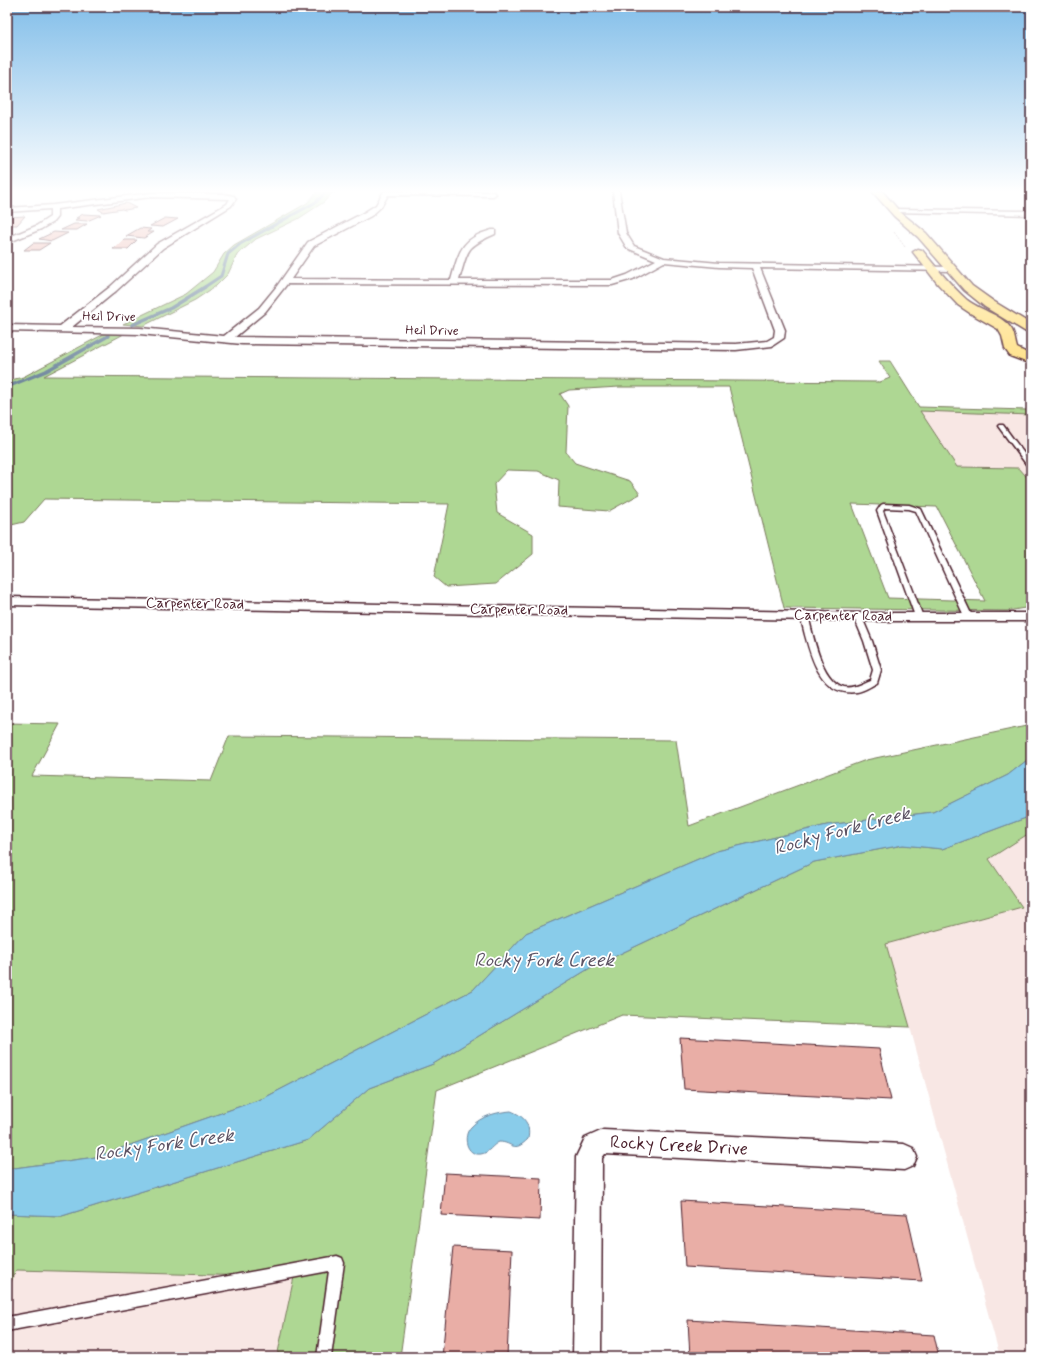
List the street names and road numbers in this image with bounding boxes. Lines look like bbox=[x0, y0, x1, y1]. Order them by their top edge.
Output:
street label: Heil Drive bbox=[82, 308, 136, 326]
street label: Heil Drive bbox=[405, 322, 459, 340]
street label: Carpenter Road bbox=[146, 593, 244, 615]
street label: Carpenter Road bbox=[470, 599, 568, 621]
street label: Carpenter Road bbox=[794, 605, 892, 627]
street label: Rocky Creek Drive bbox=[609, 1130, 749, 1162]

